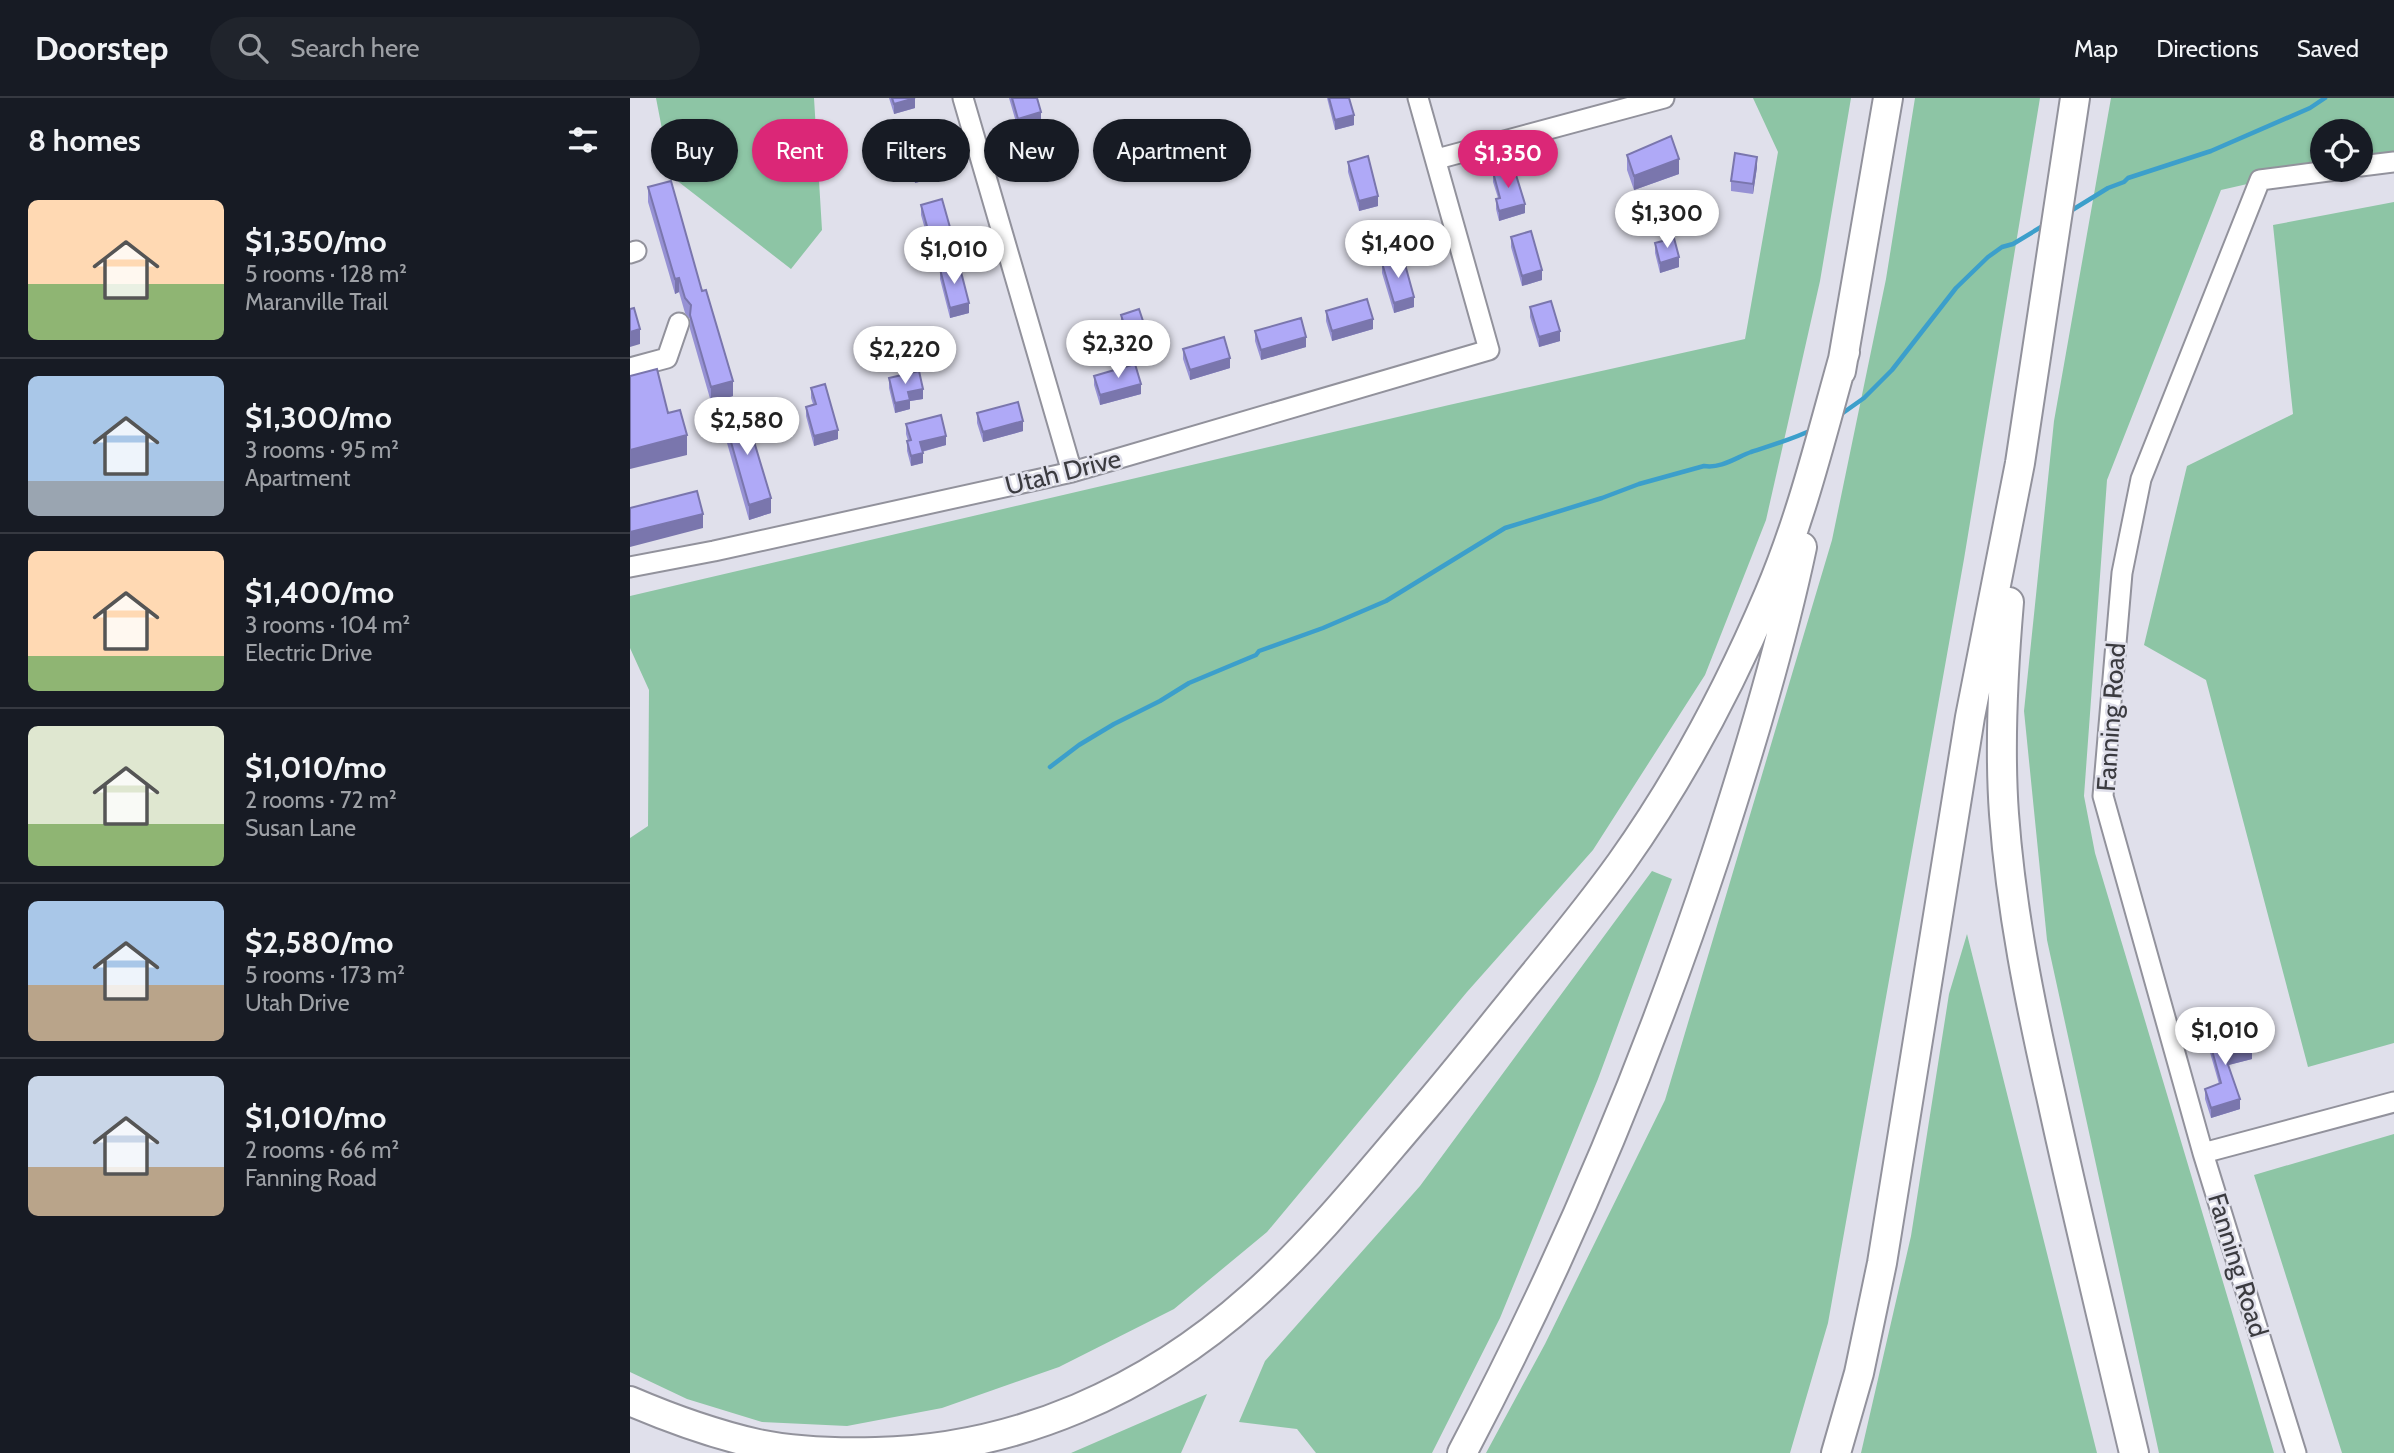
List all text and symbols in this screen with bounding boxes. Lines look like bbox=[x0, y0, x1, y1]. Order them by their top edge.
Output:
search box bbox=[210, 17, 700, 80]
text: Doorstep bbox=[35, 28, 168, 68]
icon: search bbox=[234, 29, 272, 67]
text: Search here bbox=[290, 32, 419, 64]
text: Map bbox=[2074, 34, 2118, 63]
text: Directions bbox=[2156, 34, 2259, 63]
text: Saved bbox=[2297, 34, 2359, 63]
chip: Buy bbox=[651, 119, 738, 182]
chip: Rent bbox=[752, 119, 848, 182]
chip: Filters bbox=[862, 119, 970, 182]
chip: New bbox=[984, 119, 1079, 182]
chip: Apartment bbox=[1093, 119, 1251, 182]
map controls bbox=[2310, 119, 2373, 182]
button: locate bbox=[2310, 119, 2373, 182]
icon: filters bbox=[564, 121, 602, 159]
text: 8 homes bbox=[28, 122, 141, 159]
pin: $1,350 bbox=[1451, 130, 1565, 190]
text: $1,350 bbox=[1474, 139, 1542, 167]
pin: $1,300 bbox=[1610, 190, 1724, 250]
text: $1,300 bbox=[1631, 199, 1703, 227]
pin: $1,400 bbox=[1341, 220, 1455, 280]
text: $1,350/mo bbox=[245, 223, 387, 260]
pin: $1,010 bbox=[897, 226, 1011, 286]
icon: home bbox=[84, 228, 168, 312]
text: $1,400 bbox=[1361, 229, 1435, 257]
text: $1,010 bbox=[920, 235, 988, 263]
text: 5 rooms · 128 m² bbox=[245, 260, 407, 288]
text: Maranville Trail bbox=[245, 288, 388, 316]
pin: $2,320 bbox=[1061, 320, 1175, 380]
pin: $2,220 bbox=[848, 327, 962, 386]
text: $2,320 bbox=[1082, 329, 1154, 357]
text: $2,220 bbox=[869, 335, 941, 363]
pin: $2,580 bbox=[690, 398, 804, 457]
text: $1,300/mo bbox=[245, 399, 392, 436]
icon: home bbox=[84, 404, 168, 488]
text: $2,580 bbox=[710, 406, 784, 434]
text: 3 rooms · 95 m² bbox=[245, 436, 399, 464]
street label: Utah Drive bbox=[1002, 442, 1124, 502]
text: Apartment bbox=[245, 464, 350, 492]
text: $1,400/mo bbox=[245, 574, 394, 611]
icon: home bbox=[84, 579, 168, 663]
text: 3 rooms · 104 m² bbox=[245, 611, 410, 639]
text: Electric Drive bbox=[245, 639, 372, 667]
street label: Fanning Road bbox=[2090, 642, 2132, 792]
text: $1,010/mo bbox=[245, 749, 386, 786]
icon: home bbox=[84, 754, 168, 838]
text: 2 rooms · 72 m² bbox=[245, 786, 397, 814]
text: Susan Lane bbox=[245, 814, 356, 842]
text: $2,580/mo bbox=[245, 924, 393, 961]
icon: home bbox=[84, 929, 168, 1013]
text: 5 rooms · 173 m² bbox=[245, 961, 405, 989]
text: Utah Drive bbox=[245, 989, 350, 1017]
pin: $1,010 bbox=[2168, 1007, 2282, 1067]
text: $1,010 bbox=[2191, 1016, 2259, 1044]
text: $1,010/mo bbox=[245, 1099, 386, 1136]
icon: home bbox=[84, 1104, 168, 1188]
text: 2 rooms · 66 m² bbox=[245, 1136, 399, 1164]
text: Fanning Road bbox=[245, 1164, 377, 1192]
street label: Fanning Road bbox=[2201, 1189, 2275, 1341]

